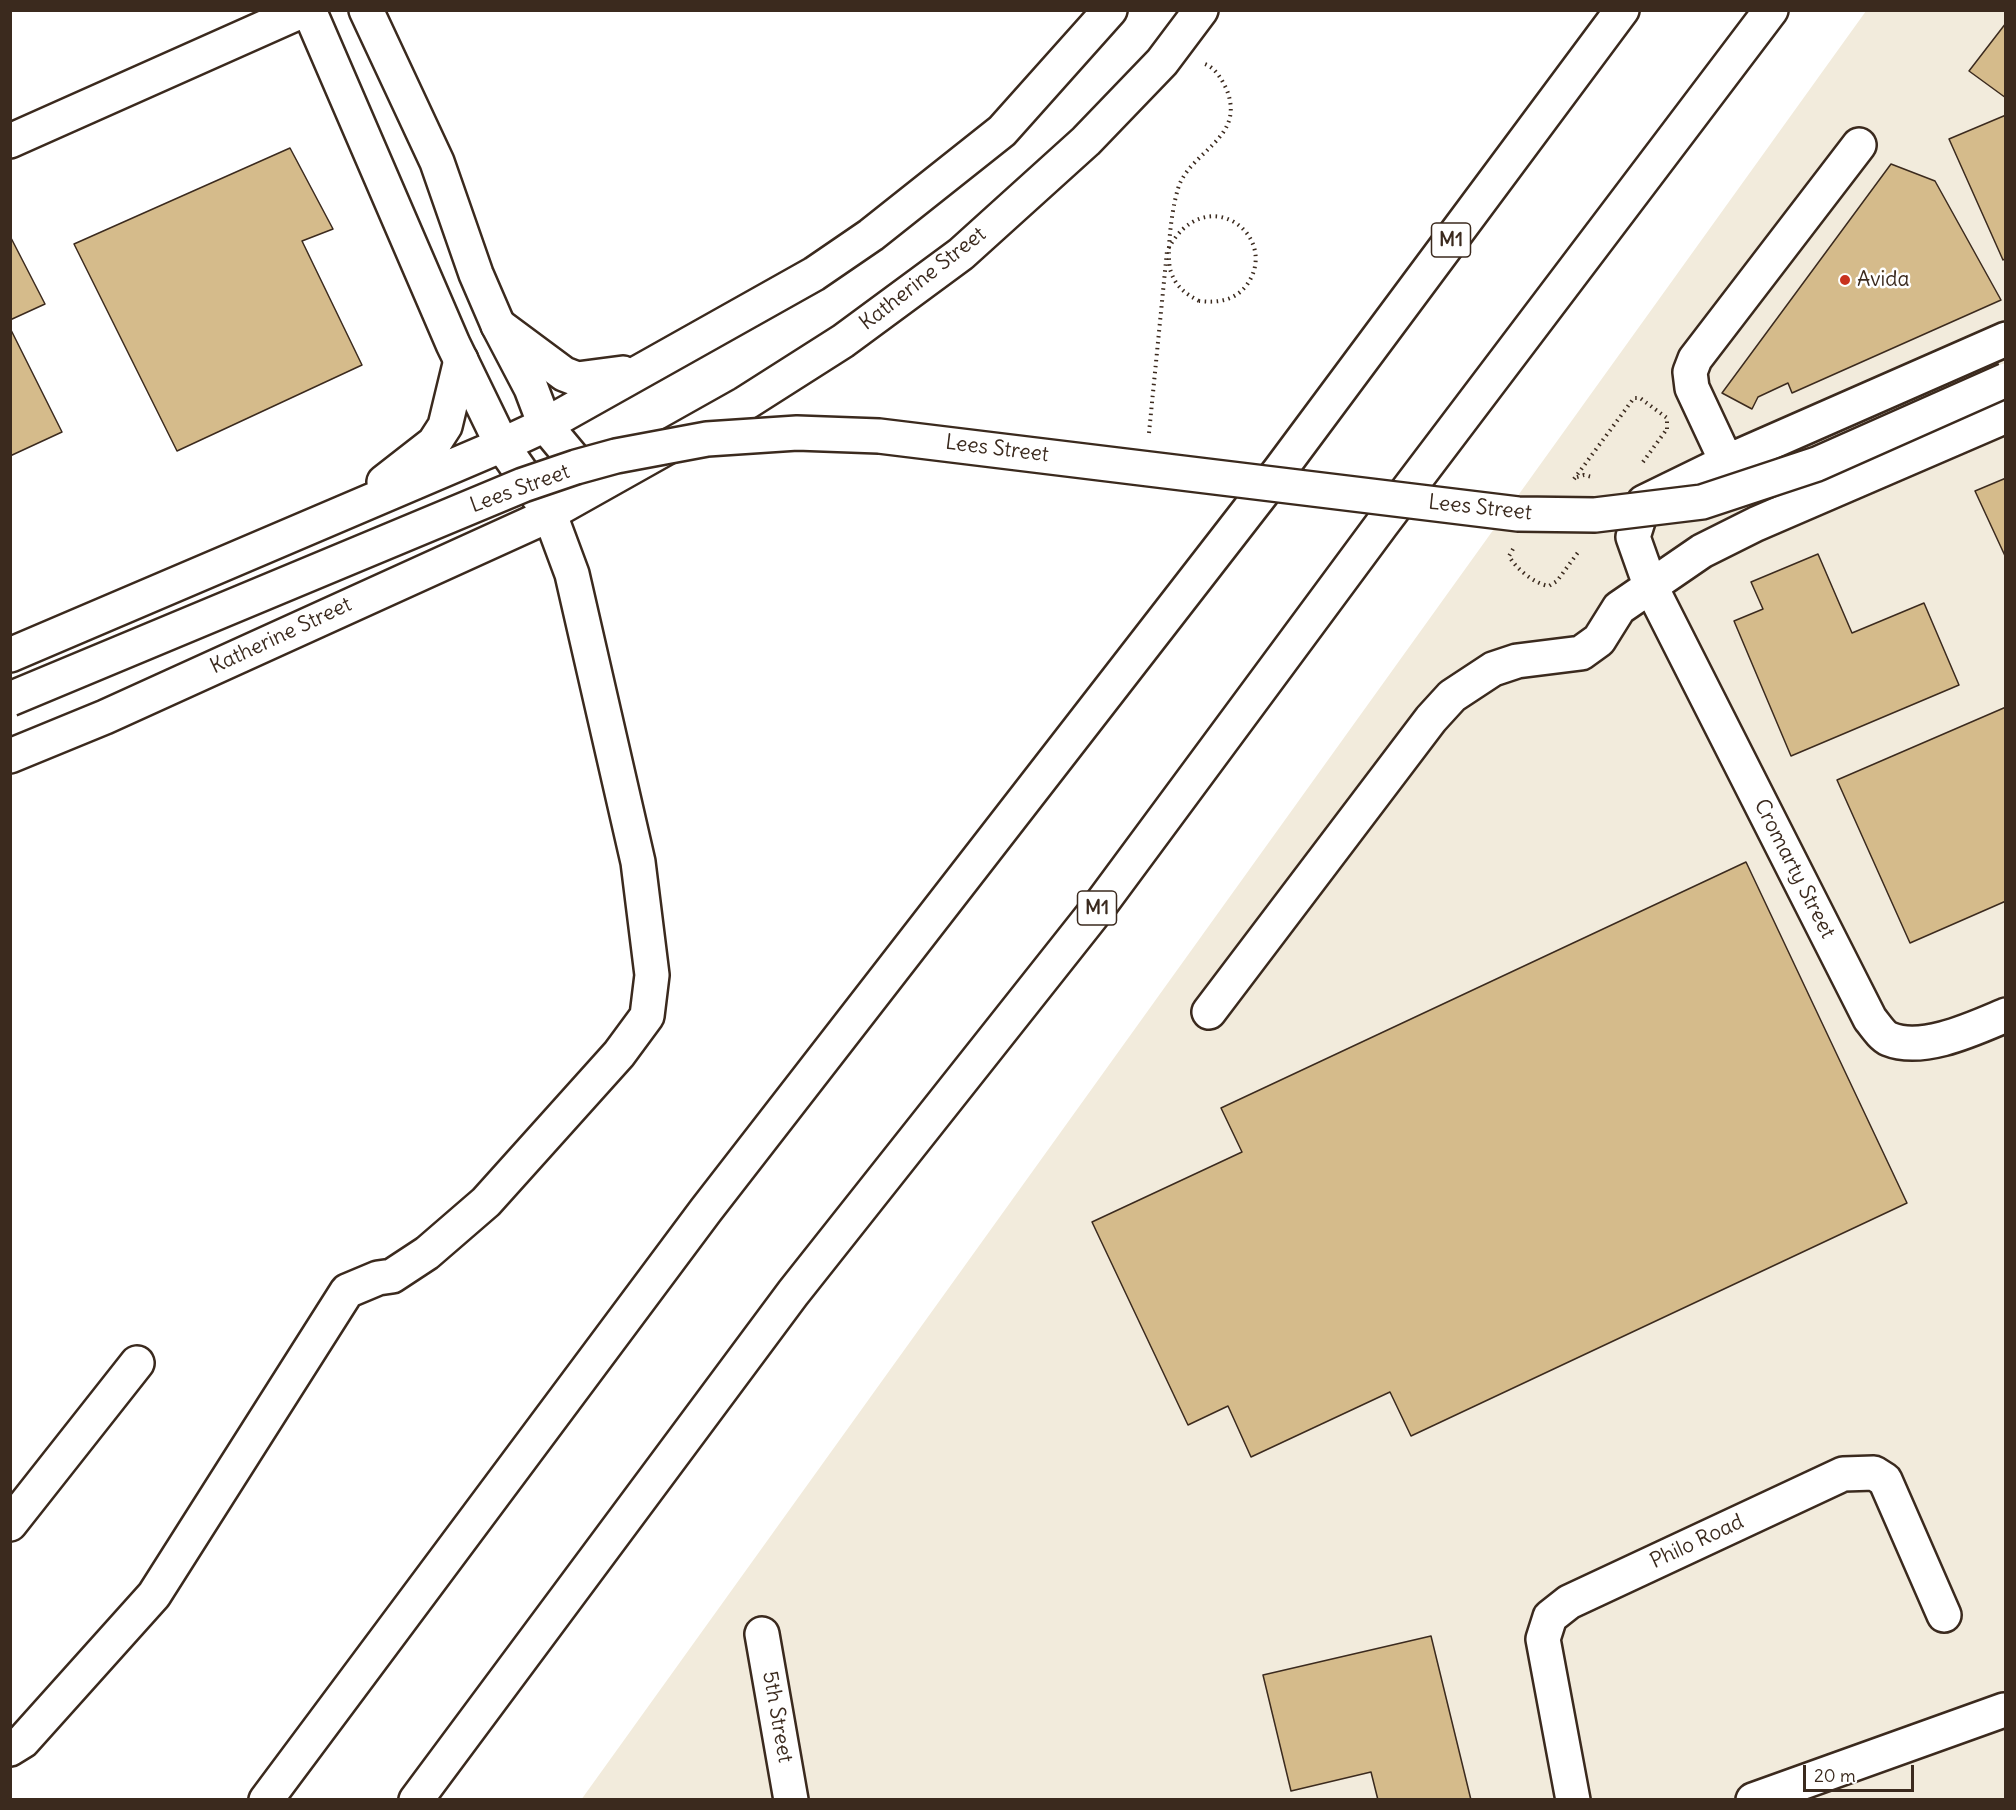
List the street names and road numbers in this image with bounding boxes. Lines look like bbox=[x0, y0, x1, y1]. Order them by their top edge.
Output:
street label: Katherine Street bbox=[855, 222, 991, 336]
road number: M1 bbox=[1432, 223, 1470, 257]
street label: Lees Street bbox=[944, 430, 1050, 468]
street label: Lees Street bbox=[467, 459, 573, 519]
street label: Lees Street bbox=[1427, 490, 1533, 526]
street label: Katherine Street bbox=[206, 592, 356, 680]
street label: Cromarty Street bbox=[1748, 795, 1840, 943]
road number: M1 bbox=[1078, 891, 1116, 925]
street label: Philo Road bbox=[1646, 1509, 1748, 1575]
street label: 5th Street bbox=[757, 1669, 797, 1765]

